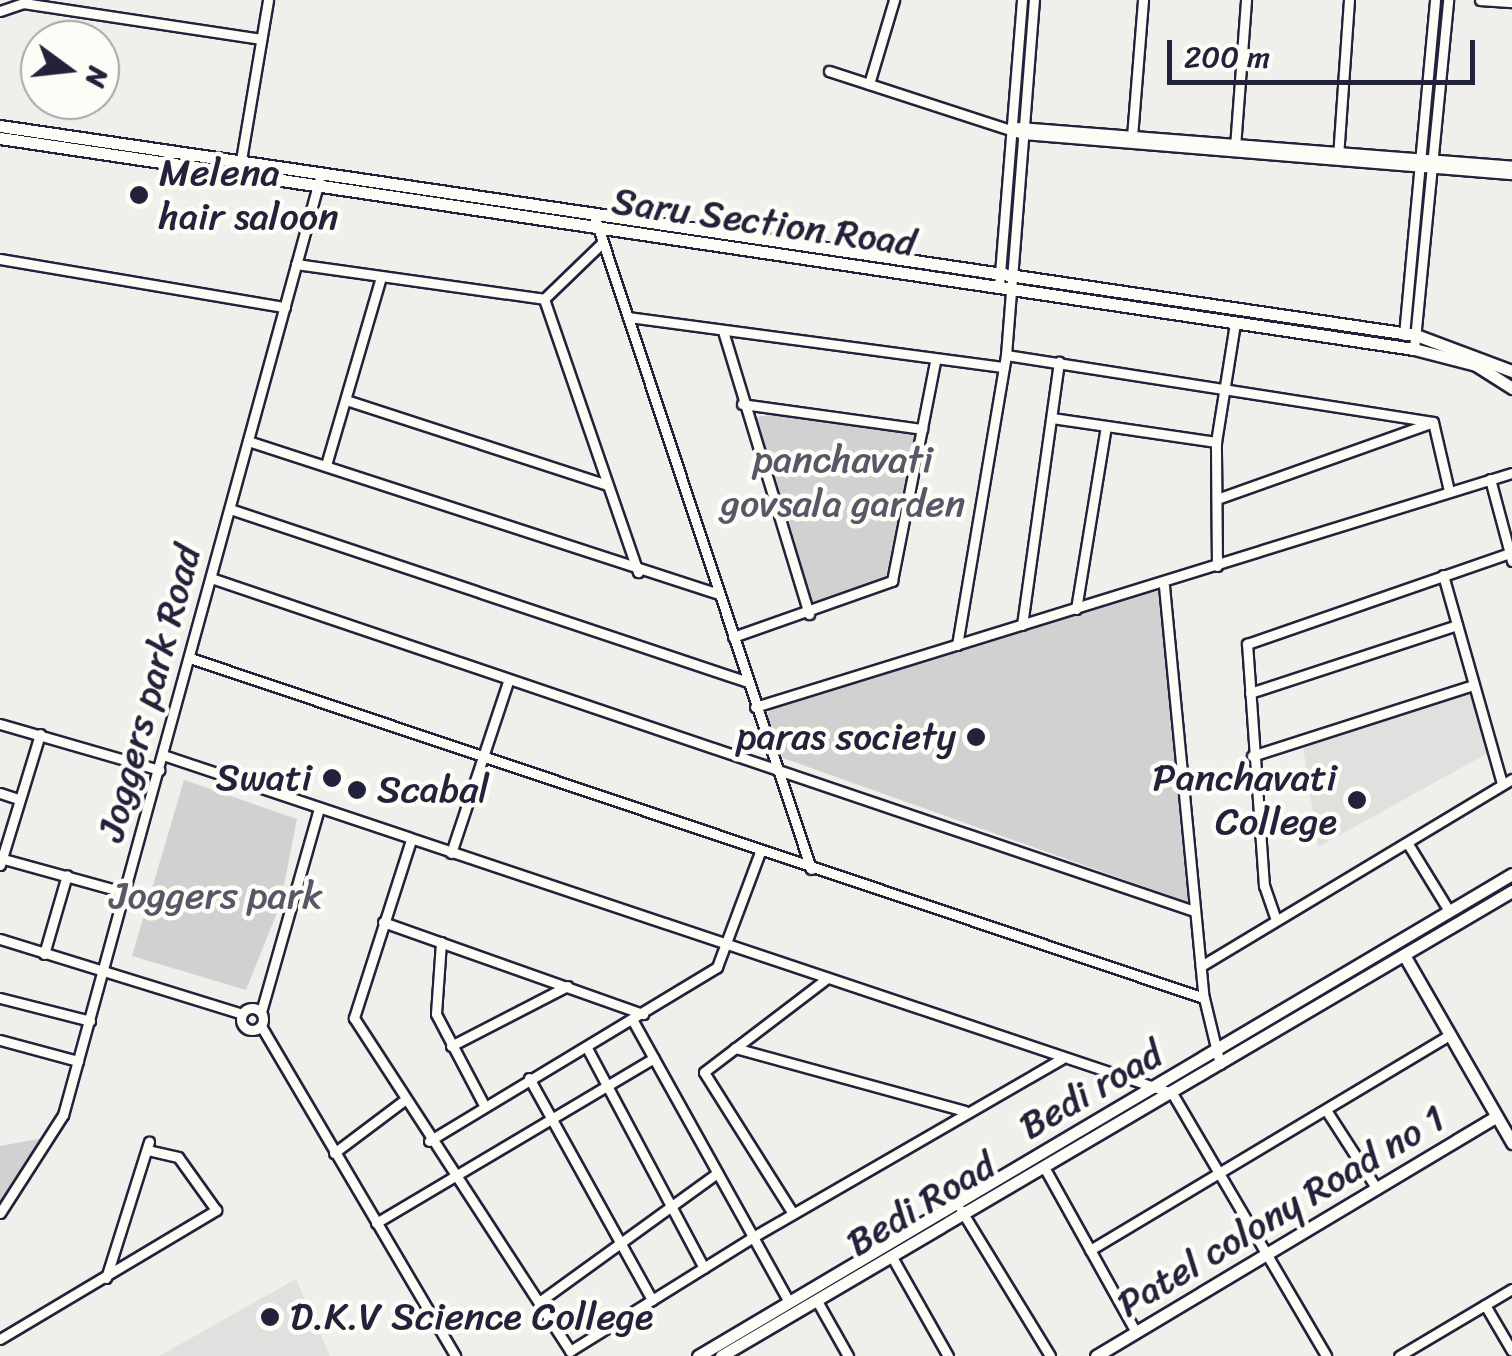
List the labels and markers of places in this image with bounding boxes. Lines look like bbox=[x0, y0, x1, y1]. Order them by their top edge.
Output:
place label: Melena hair saloon bbox=[159, 150, 340, 240]
marker: Melena hair saloon bbox=[128, 184, 150, 206]
place label: paras society bbox=[737, 714, 956, 760]
marker: paras society bbox=[965, 726, 987, 748]
place label: Swati bbox=[216, 755, 312, 801]
place label: Panchavati College bbox=[1153, 755, 1337, 844]
marker: Swati bbox=[321, 767, 343, 789]
place label: Scabal bbox=[377, 767, 489, 813]
marker: Scabal bbox=[346, 779, 368, 801]
marker: Panchavati College bbox=[1346, 789, 1368, 811]
place label: D.K.V Science College bbox=[290, 1294, 653, 1340]
marker: D.K.V Science College bbox=[259, 1306, 281, 1328]

